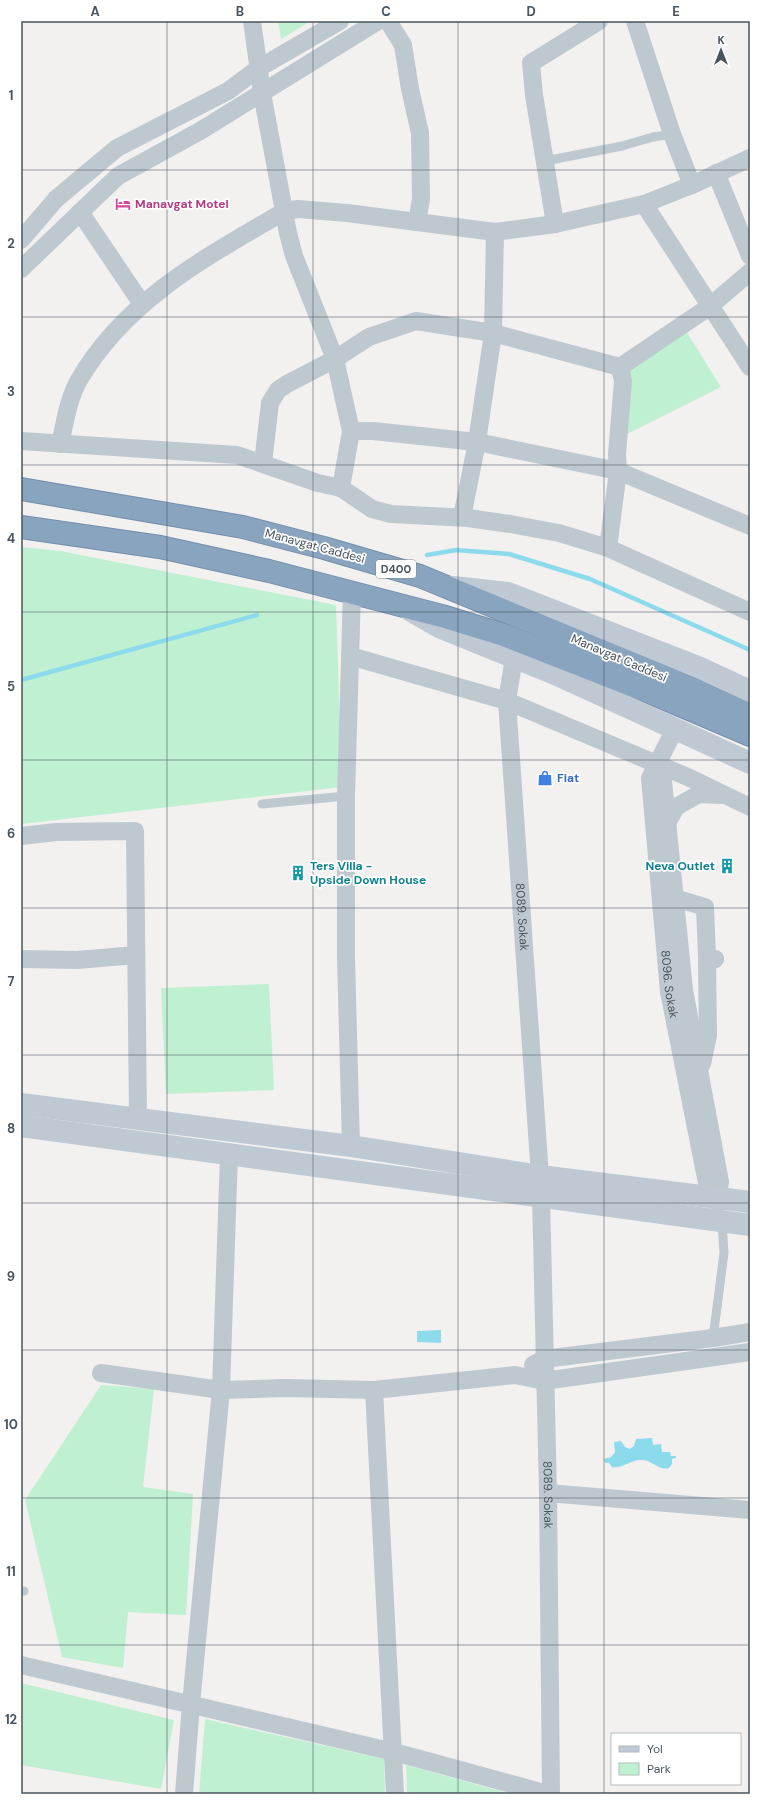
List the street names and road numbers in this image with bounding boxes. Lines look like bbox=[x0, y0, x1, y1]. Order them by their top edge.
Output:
street label: Manavgat Caddesi bbox=[263, 525, 367, 567]
road number: D400 bbox=[376, 560, 416, 578]
street label: Manavgat Caddesi bbox=[569, 631, 670, 685]
street label: 8089. Sokak bbox=[512, 882, 532, 951]
street label: 8096. Sokak bbox=[657, 949, 682, 1019]
street label: 8089. Sokak bbox=[539, 1461, 556, 1529]

